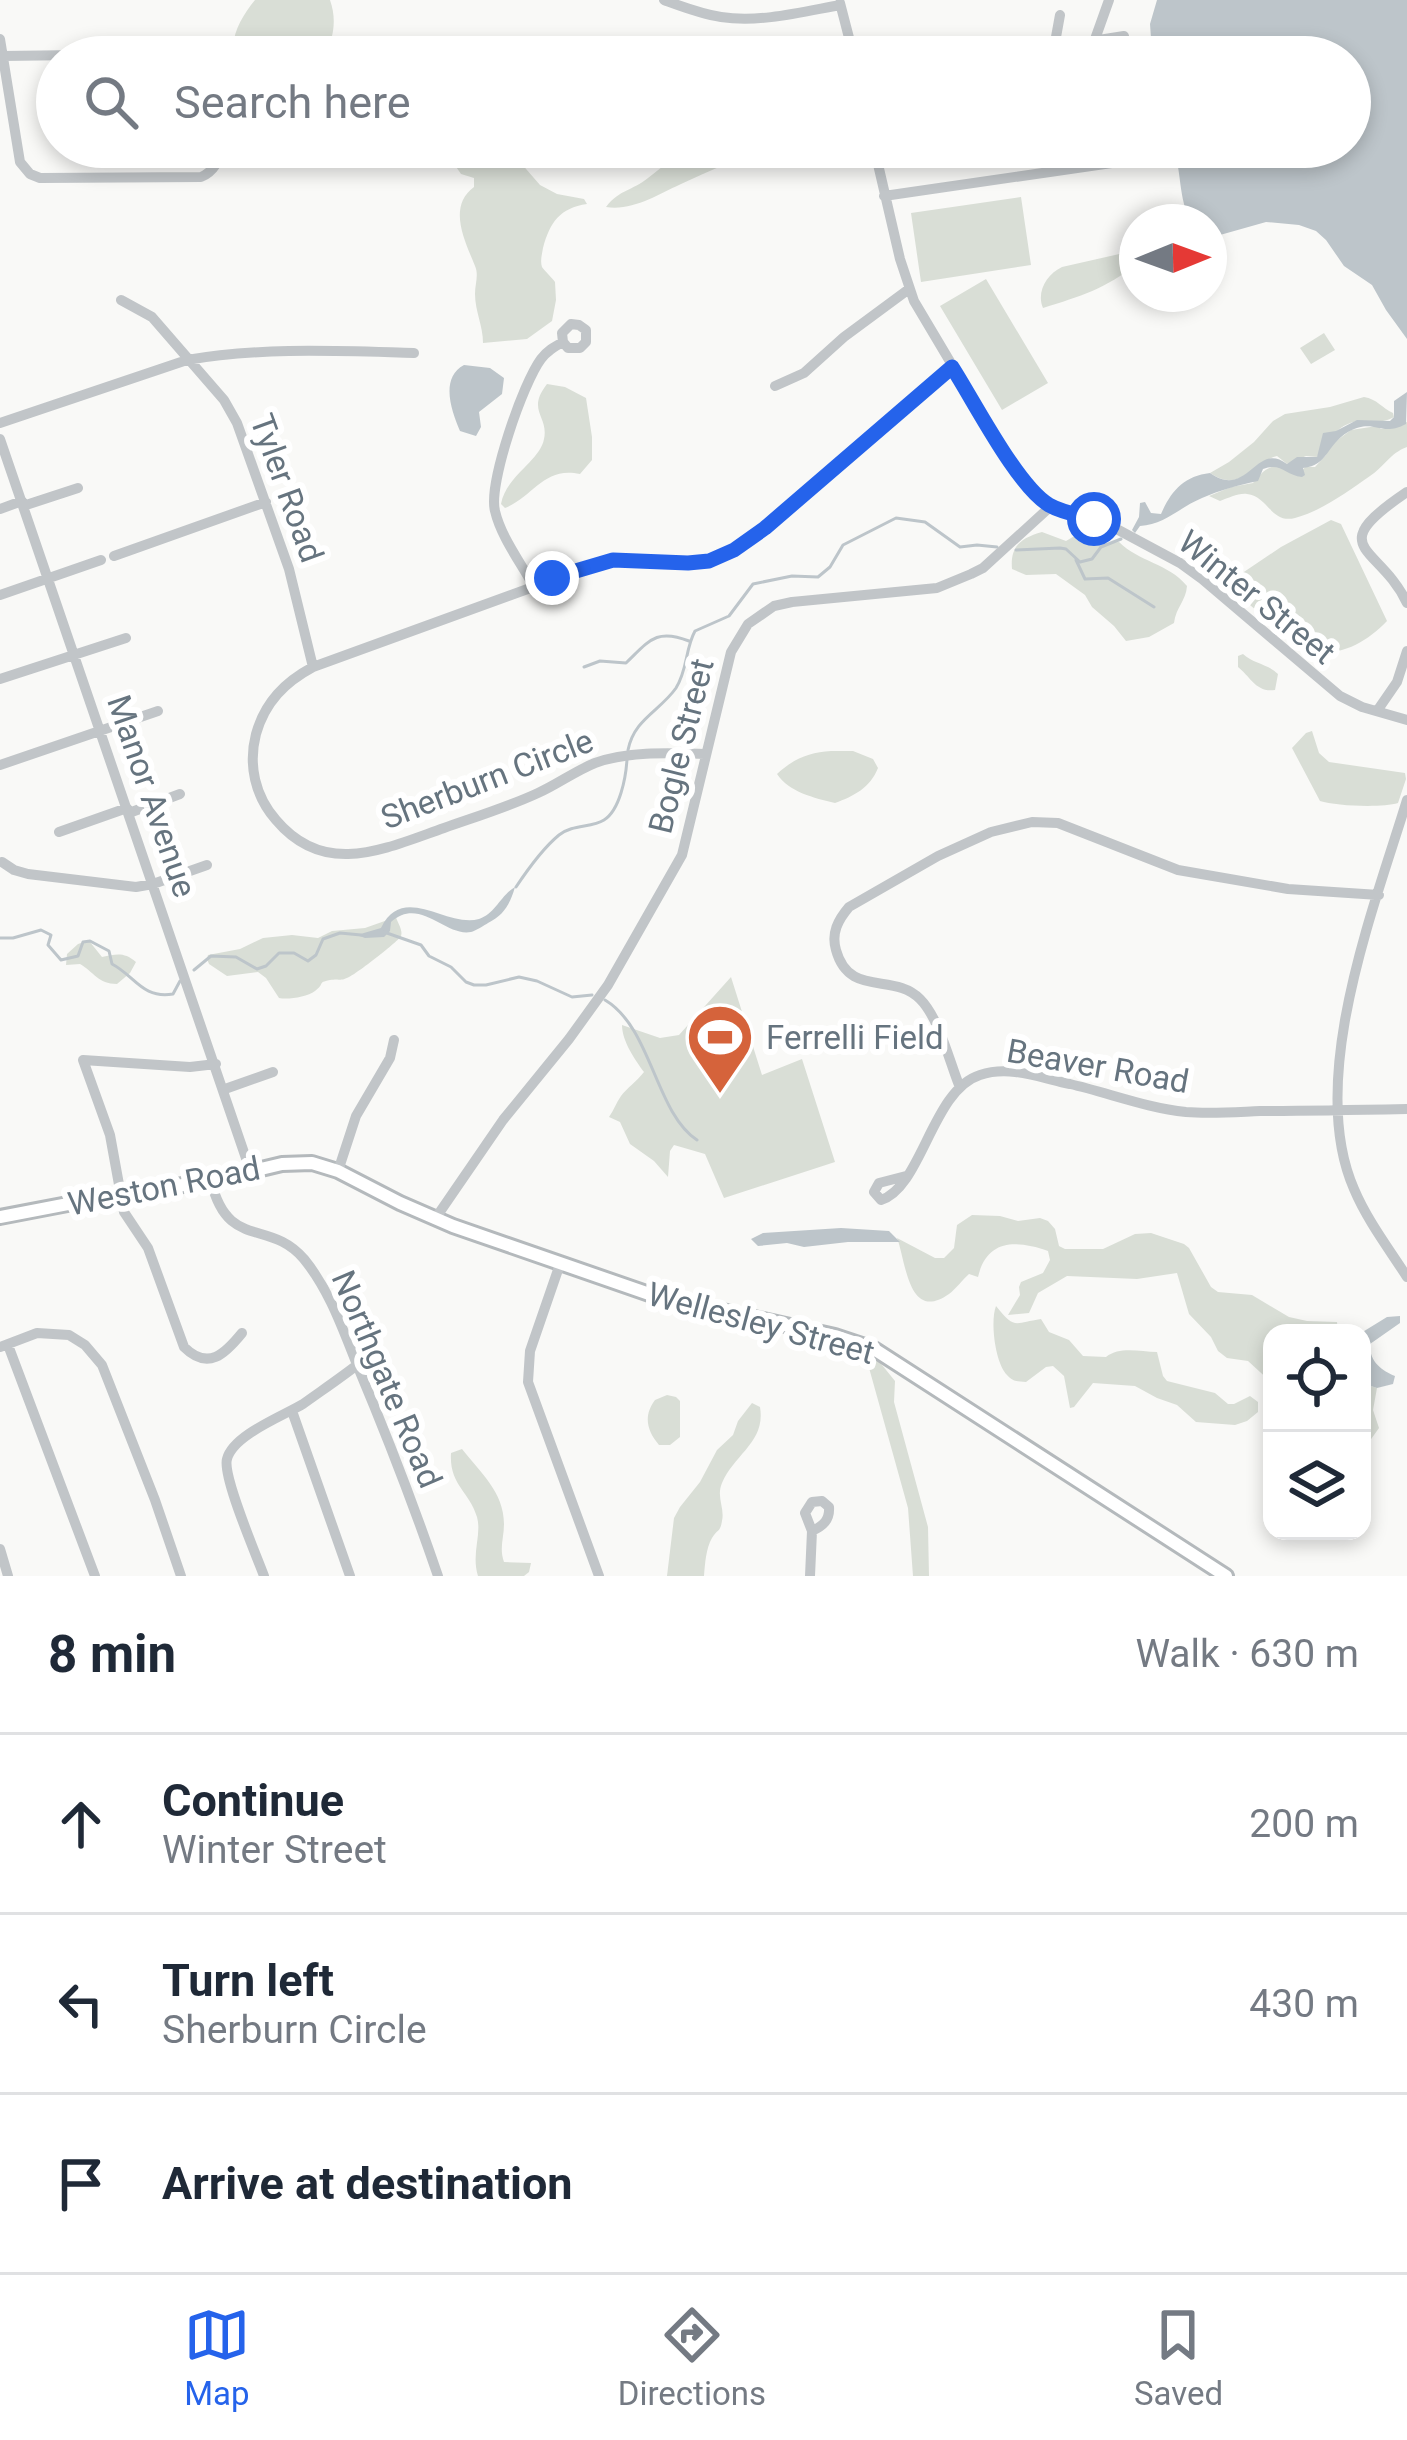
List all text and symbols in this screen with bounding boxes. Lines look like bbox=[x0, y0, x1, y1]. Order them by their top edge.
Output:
search box bbox=[36, 36, 1371, 168]
icon: search bbox=[78, 69, 144, 135]
text: Search here bbox=[174, 76, 411, 129]
north arrow bbox=[1119, 204, 1227, 312]
street label: Tyler Road bbox=[242, 409, 332, 567]
route start bbox=[1067, 492, 1121, 546]
street label: Winter Street bbox=[1171, 522, 1343, 672]
route end bbox=[525, 551, 579, 605]
street label: Bogle Street bbox=[640, 655, 722, 837]
street label: Manor Avenue bbox=[99, 690, 205, 902]
street label: Sherburn Circle bbox=[375, 721, 599, 837]
sports icon: Ferrelli Field bbox=[685, 1002, 755, 1096]
place label: Ferrelli Field bbox=[766, 1018, 944, 1057]
street label: Beaver Road bbox=[1004, 1031, 1192, 1101]
street label: Weston Road bbox=[65, 1148, 263, 1224]
street label: Northgate Road bbox=[324, 1265, 450, 1493]
street label: Wellesley Street bbox=[643, 1274, 879, 1372]
map controls bbox=[1263, 1324, 1371, 1540]
button: locate bbox=[1263, 1324, 1371, 1432]
button: layers bbox=[1263, 1432, 1371, 1540]
text: 8 min bbox=[48, 1625, 176, 1684]
text: Walk · 630 m bbox=[1135, 1631, 1359, 1677]
text: Continue bbox=[162, 1774, 344, 1827]
icon: ahead bbox=[48, 1791, 114, 1857]
text: 200 m bbox=[1249, 1801, 1359, 1847]
text: Winter Street bbox=[162, 1827, 387, 1873]
text: Turn left bbox=[162, 1954, 334, 2007]
icon: left bbox=[48, 1971, 114, 2037]
text: 430 m bbox=[1249, 1981, 1359, 2027]
text: Sherburn Circle bbox=[162, 2007, 427, 2053]
icon: arrive bbox=[48, 2151, 114, 2217]
text: Arrive at destination bbox=[162, 2157, 573, 2210]
tab: Map bbox=[184, 2302, 250, 2413]
tab: Directions bbox=[618, 2302, 766, 2413]
tab: Saved bbox=[1134, 2302, 1223, 2413]

